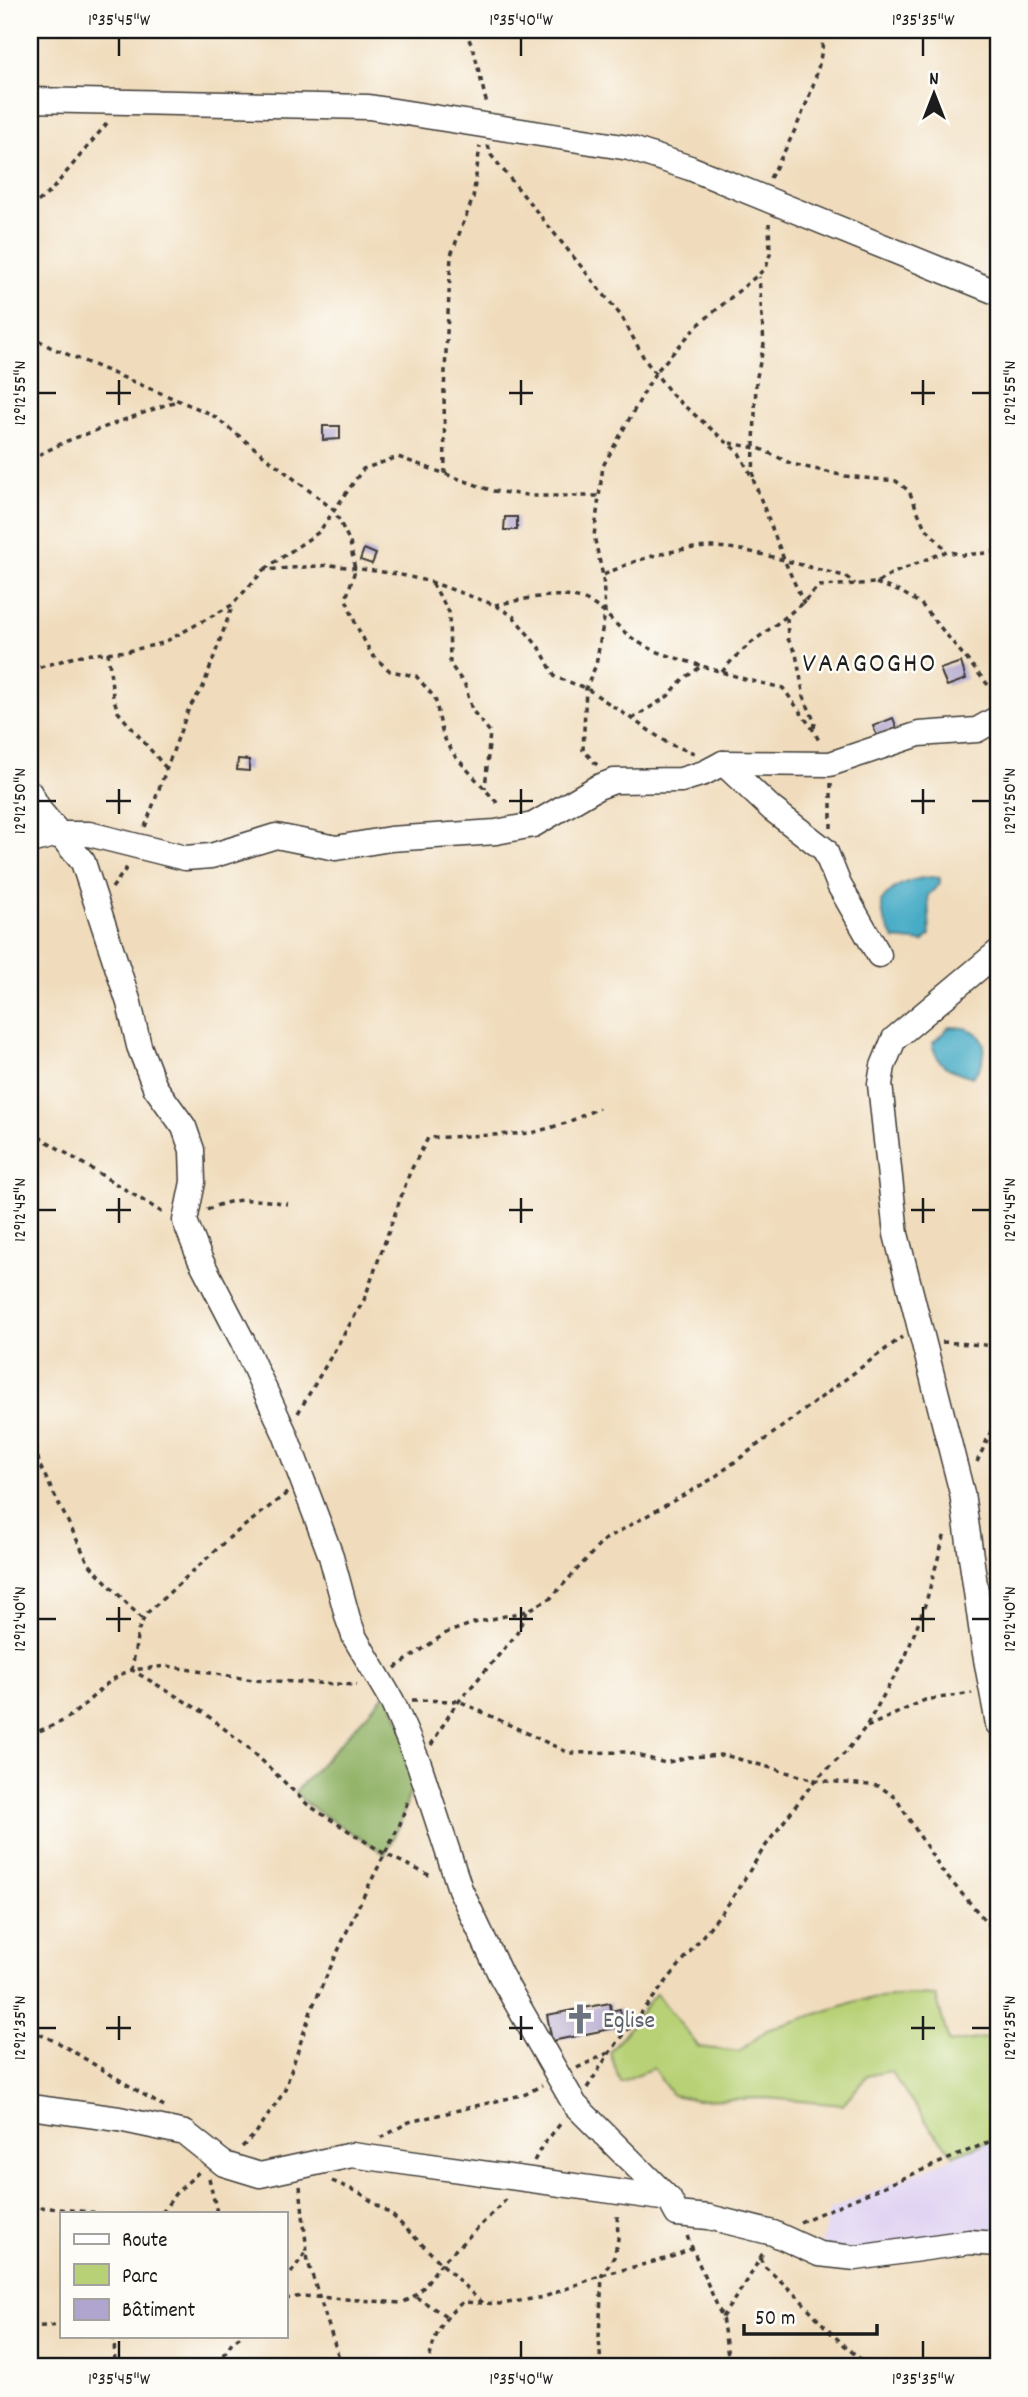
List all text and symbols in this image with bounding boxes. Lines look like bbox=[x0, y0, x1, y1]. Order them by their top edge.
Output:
text: 1°35'45"W bbox=[88, 9, 151, 34]
text: 1°35'40"W bbox=[489, 9, 553, 34]
text: 1°35'35"W bbox=[892, 9, 955, 34]
north arrow bbox=[898, 60, 968, 130]
text: N bbox=[929, 67, 939, 94]
text: 12°12'55"N bbox=[9, 361, 34, 425]
text: 12°12'55"N bbox=[999, 361, 1024, 425]
district label: VAAGOGHO bbox=[803, 646, 937, 686]
text: 12°12'50"N bbox=[9, 768, 34, 834]
text: 12°12'50"N bbox=[999, 768, 1024, 834]
text: 12°12'45"N bbox=[9, 1178, 34, 1242]
text: 12°12'45"N bbox=[999, 1178, 1024, 1242]
text: 12°12'40"N bbox=[9, 1586, 34, 1652]
text: 12°12'40"N bbox=[999, 1586, 1024, 1652]
text: 12°12'35"N bbox=[9, 1996, 34, 2060]
text: 12°12'35"N bbox=[999, 1996, 1024, 2060]
church icon: Eglise bbox=[563, 2002, 597, 2036]
place label: Eglise bbox=[603, 2005, 655, 2039]
legend bbox=[60, 2212, 287, 2338]
text: Route bbox=[122, 2227, 168, 2257]
text: Parc bbox=[122, 2263, 158, 2293]
scale bar bbox=[744, 2292, 878, 2336]
text: Bâtiment bbox=[122, 2297, 195, 2327]
text: 50 m bbox=[755, 2305, 795, 2335]
text: 1°35'45"W bbox=[88, 2368, 151, 2393]
text: 1°35'40"W bbox=[489, 2368, 553, 2393]
text: 1°35'35"W bbox=[892, 2368, 955, 2393]

